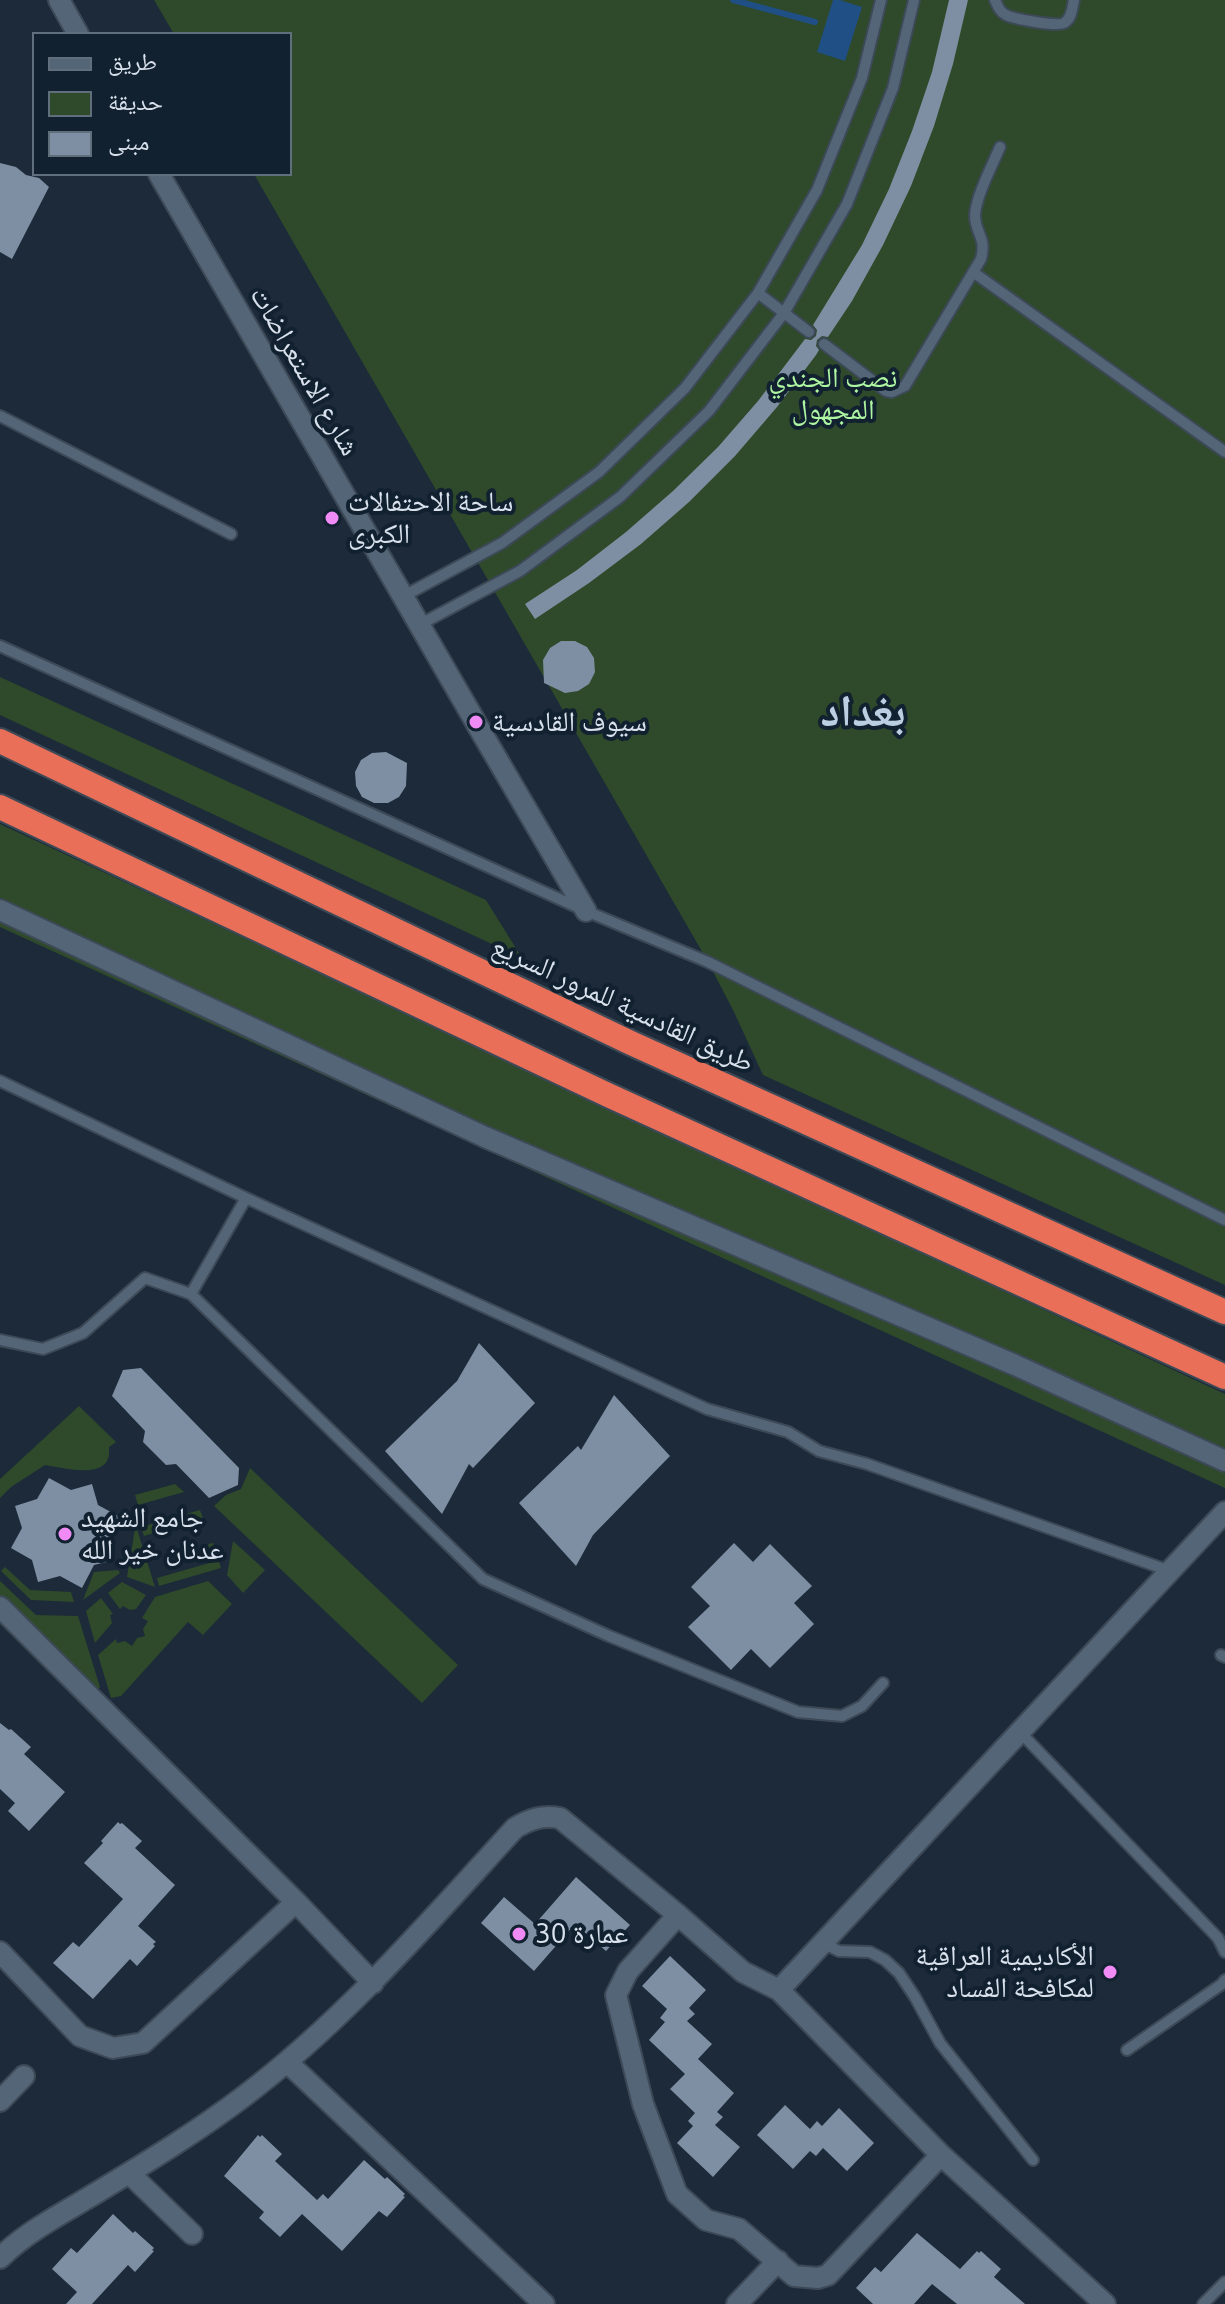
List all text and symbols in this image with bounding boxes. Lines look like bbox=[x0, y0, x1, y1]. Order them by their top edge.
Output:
legend bbox=[32, 32, 292, 176]
text: طريق bbox=[108, 48, 157, 75]
text: حديقة bbox=[108, 88, 163, 115]
text: مبنى bbox=[108, 128, 149, 155]
street label: شارع الاستعراضات bbox=[243, 281, 367, 461]
park label: نصب الجندي المجهول bbox=[769, 361, 897, 427]
place label: ساحة الاحتفالات الكبرى bbox=[348, 485, 513, 551]
marker: ساحة الاحتفالات الكبرى bbox=[323, 509, 341, 527]
district label: بغداد bbox=[821, 685, 905, 737]
place label: سيوف القادسية bbox=[492, 705, 647, 739]
marker: سيوف القادسية bbox=[467, 713, 485, 731]
street label: طريق القادسية للمرور السريع bbox=[487, 929, 759, 1079]
place label: جامع الشهيد عدنان خير الله bbox=[81, 1501, 224, 1567]
marker: جامع الشهيد عدنان خير الله bbox=[56, 1525, 74, 1543]
place label: عمارة 30 bbox=[535, 1917, 628, 1951]
marker: عمارة 30 bbox=[510, 1925, 528, 1943]
place label: الأكاديمية العراقية لمكافحة الفساد bbox=[916, 1939, 1094, 2005]
marker: الأكاديمية العراقية لمكافحة الفساد bbox=[1101, 1963, 1119, 1981]

